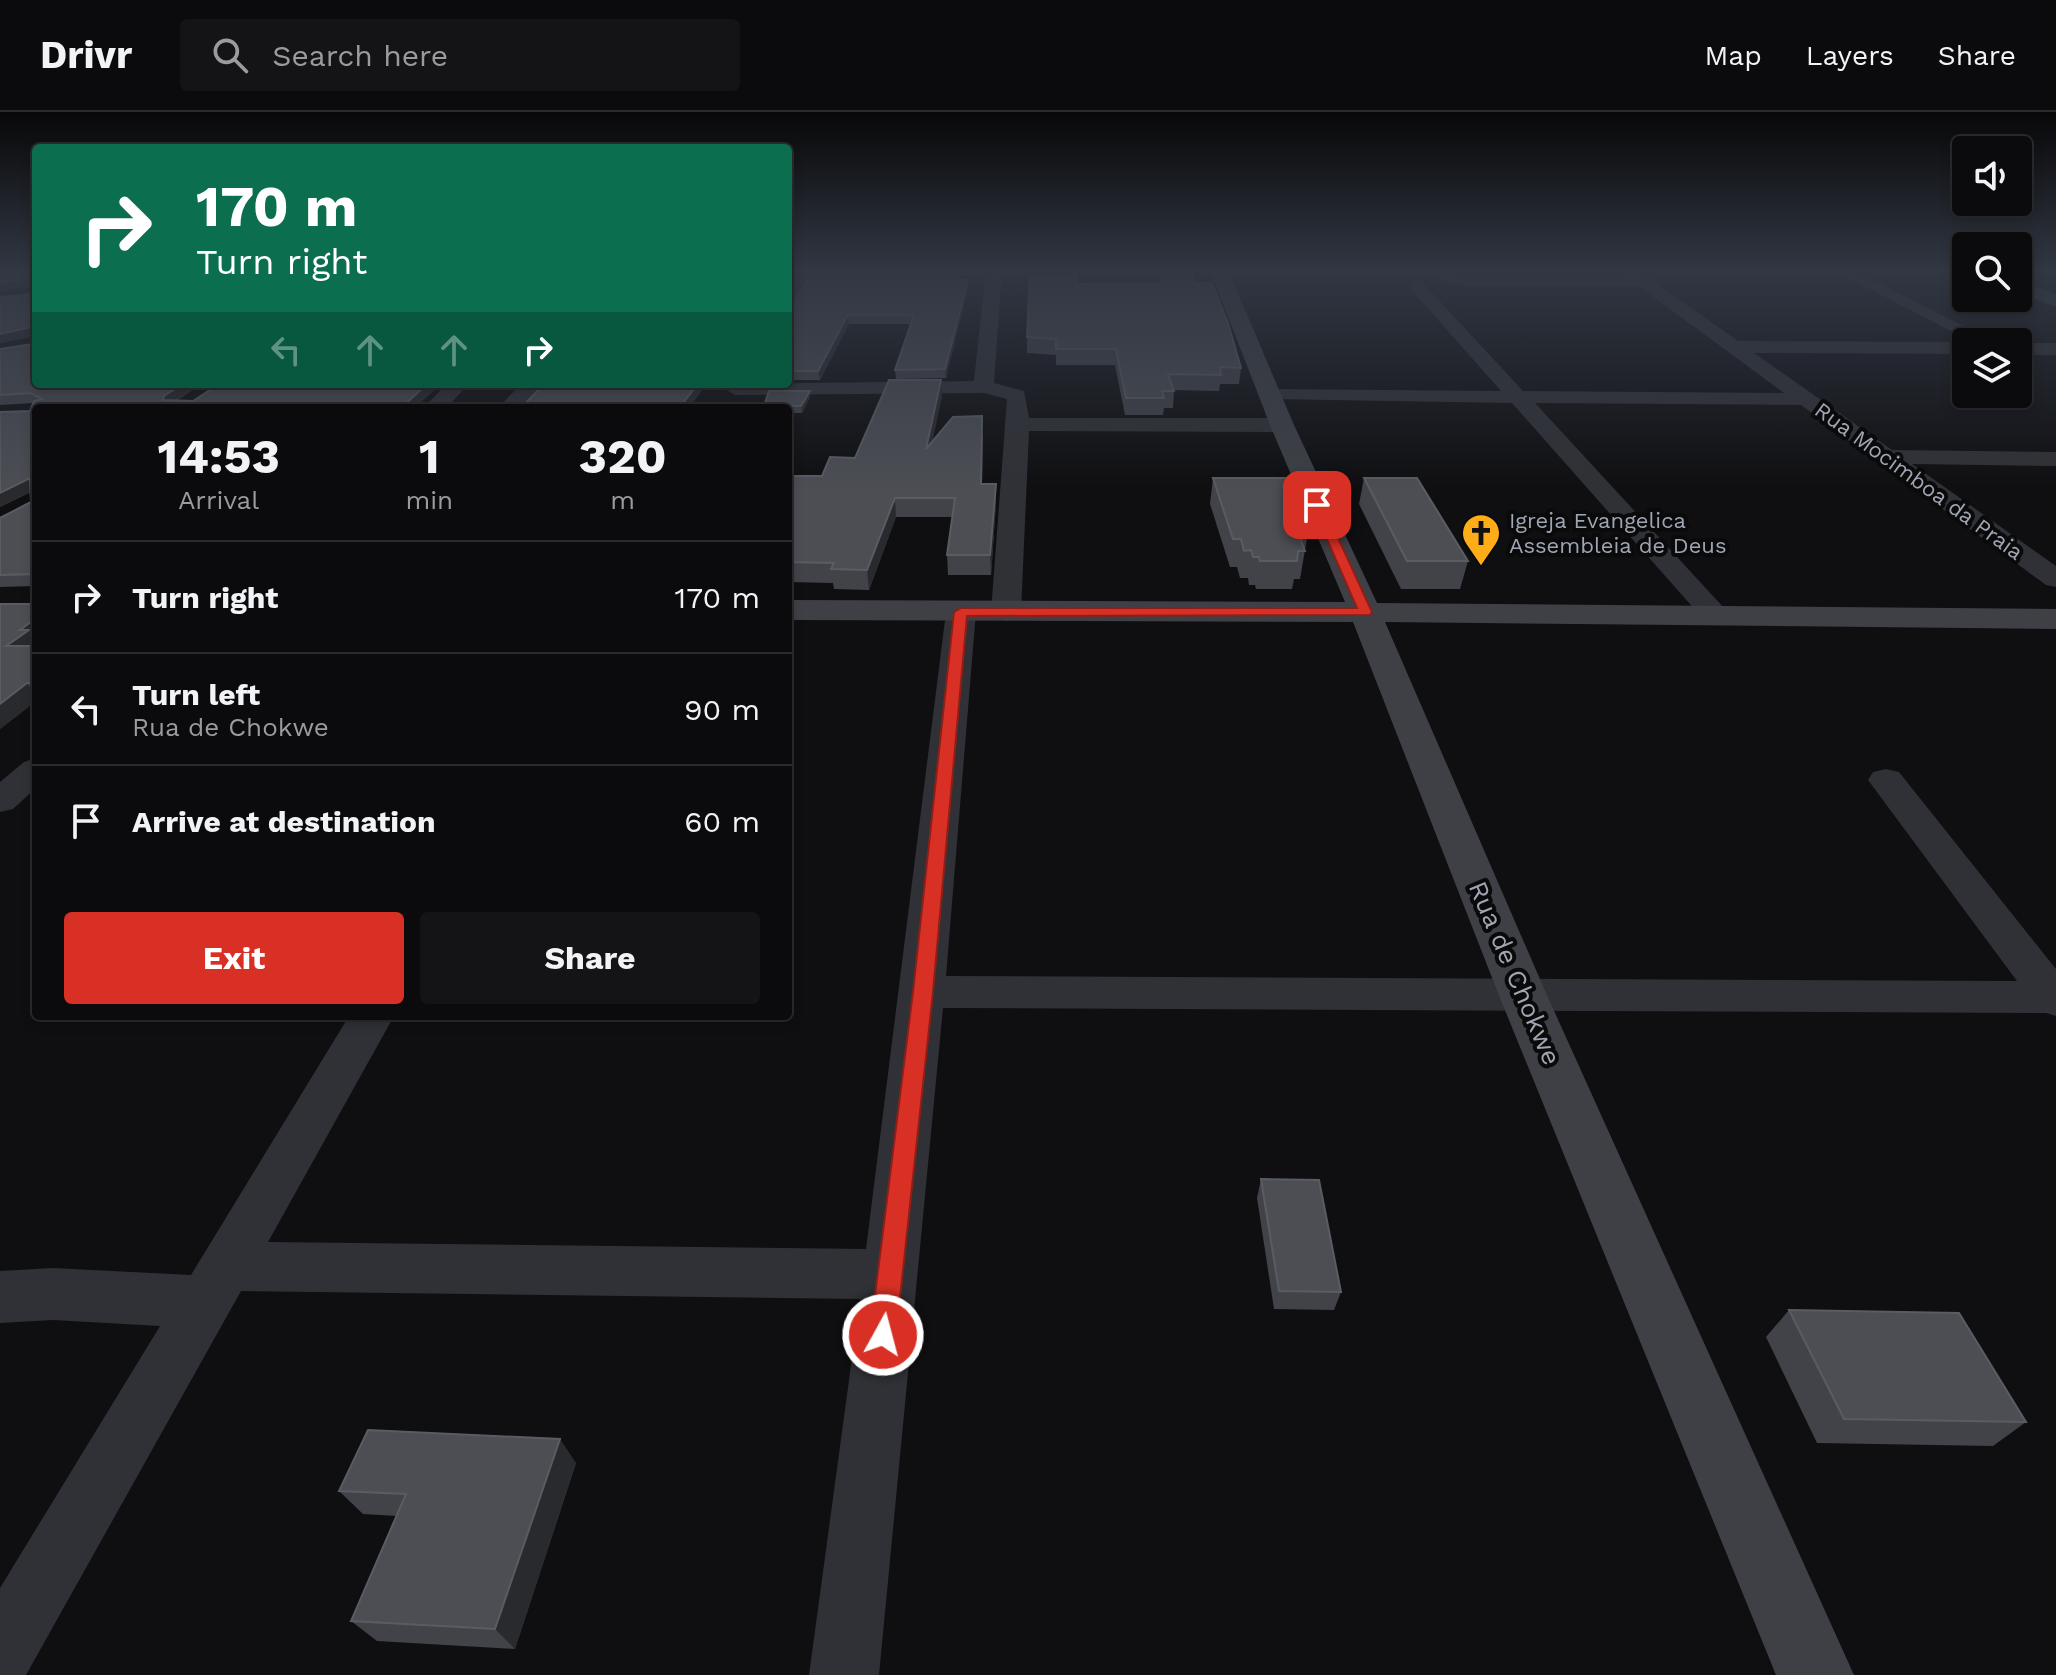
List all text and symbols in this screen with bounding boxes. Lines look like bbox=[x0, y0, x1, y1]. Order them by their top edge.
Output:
search box bbox=[180, 19, 740, 91]
text: Drivr bbox=[40, 33, 132, 77]
icon: search bbox=[208, 33, 252, 77]
text: Search here bbox=[272, 38, 448, 73]
text: Map bbox=[1705, 39, 1762, 72]
text: Layers bbox=[1806, 39, 1894, 72]
text: Share bbox=[1938, 39, 2016, 72]
map controls bbox=[1952, 136, 2032, 408]
button: sound bbox=[1952, 136, 2032, 216]
text: 170 m bbox=[196, 174, 358, 240]
icon: right bbox=[64, 176, 168, 280]
button: search bbox=[1952, 232, 2032, 312]
text: Turn right bbox=[196, 241, 367, 283]
icon: left bbox=[264, 328, 308, 372]
icon: ahead bbox=[348, 328, 392, 372]
icon: ahead bbox=[432, 328, 476, 372]
icon: right bbox=[516, 328, 560, 372]
button: layers bbox=[1952, 328, 2032, 408]
street label: Rua Mocimboa da Praia bbox=[1810, 397, 2028, 565]
text: 14:53 bbox=[157, 428, 280, 485]
text: 1 bbox=[419, 428, 440, 485]
text: 320 bbox=[579, 428, 667, 485]
pin bbox=[1283, 471, 1351, 539]
icon: arrive bbox=[1295, 483, 1339, 527]
text: Arrival bbox=[178, 485, 259, 515]
text: min bbox=[405, 485, 453, 515]
text: m bbox=[610, 485, 635, 515]
place label: Igreja Evangelica Assembleia de Deus bbox=[1509, 508, 1727, 558]
church icon: Igreja Evangelica Assembleia de Deus bbox=[1460, 512, 1502, 567]
icon: right bbox=[64, 575, 108, 619]
text: Turn right bbox=[132, 580, 278, 615]
text: 170 m bbox=[675, 580, 760, 615]
text: Turn left bbox=[132, 677, 260, 712]
icon: left bbox=[64, 687, 108, 731]
text: 90 m bbox=[684, 692, 760, 727]
text: Rua de Chokwe bbox=[132, 712, 329, 742]
icon: arrive bbox=[64, 799, 108, 843]
text: Arrive at destination bbox=[132, 804, 436, 839]
text: 60 m bbox=[684, 804, 760, 839]
street label: Rua de Chokwe bbox=[1463, 877, 1567, 1069]
button: Exit bbox=[64, 912, 404, 1004]
button: Share bbox=[420, 912, 760, 1004]
position arrow bbox=[841, 1293, 925, 1377]

